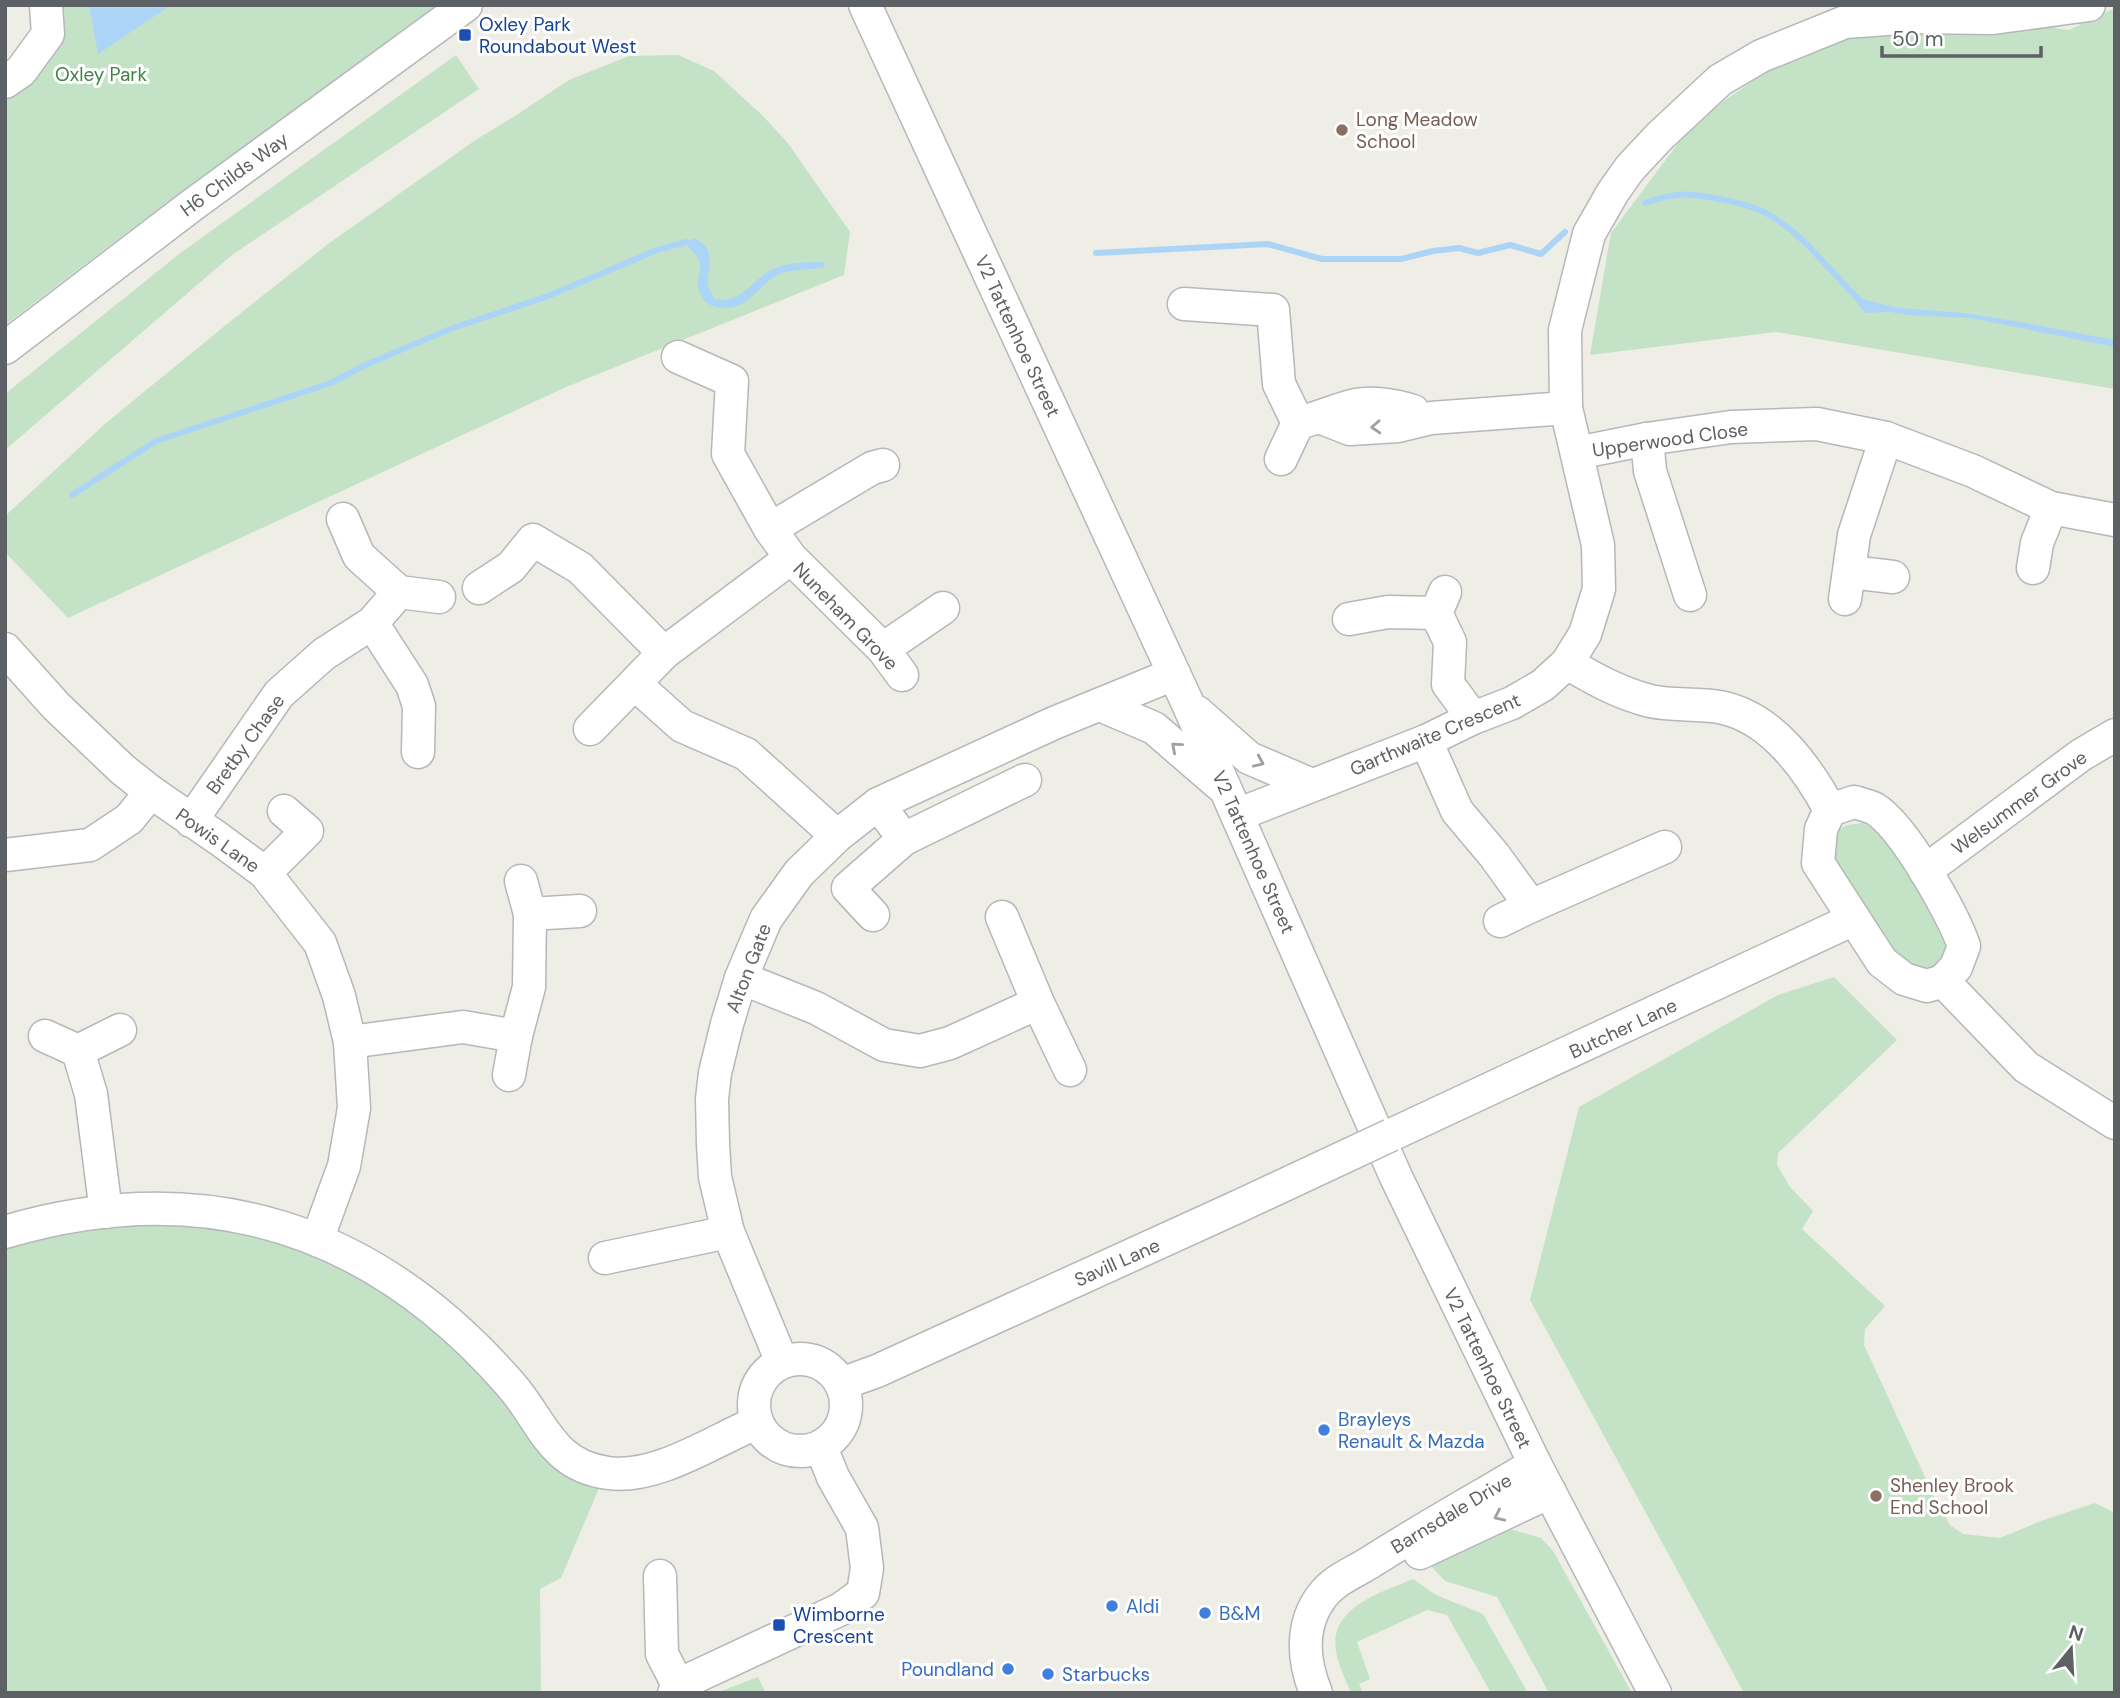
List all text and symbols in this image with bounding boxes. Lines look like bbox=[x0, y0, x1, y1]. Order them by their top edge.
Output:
place label: Oxley Park Roundabout West bbox=[479, 12, 636, 59]
scale bar bbox=[1882, 14, 2041, 58]
text: 50 m bbox=[1892, 25, 1943, 53]
marker: Oxley Park Roundabout West bbox=[457, 27, 473, 43]
park label: Oxley Park bbox=[55, 62, 147, 87]
place label: Long Meadow School bbox=[1356, 107, 1478, 154]
marker: Long Meadow School bbox=[1334, 122, 1350, 138]
street label: H6 Childs Way bbox=[175, 126, 294, 222]
street label: V2 Tattenhoe Street bbox=[969, 251, 1066, 421]
street label: Upperwood Close bbox=[1591, 416, 1750, 463]
one-way arrow bbox=[1370, 419, 1381, 434]
street label: Nuneham Grove bbox=[788, 557, 904, 676]
street label: Garthwaite Crescent bbox=[1346, 687, 1524, 782]
street label: Bretby Chase bbox=[201, 689, 290, 799]
one-way arrow bbox=[1171, 743, 1184, 755]
street label: Welsummer Grove bbox=[1946, 745, 2092, 860]
one-way arrow bbox=[1252, 754, 1264, 768]
street label: V2 Tattenhoe Street bbox=[1206, 767, 1301, 938]
street label: Powis Lane bbox=[171, 802, 265, 878]
street label: Alton Gate bbox=[720, 920, 777, 1016]
street label: Butcher Lane bbox=[1565, 993, 1681, 1064]
street label: Savill Lane bbox=[1070, 1232, 1164, 1292]
street label: V2 Tattenhoe Street bbox=[1438, 1284, 1537, 1453]
place label: Brayleys Renault & Mazda bbox=[1338, 1407, 1485, 1454]
marker: Brayleys Renault & Mazda bbox=[1316, 1422, 1332, 1438]
street label: Barnsdale Drive bbox=[1386, 1468, 1516, 1559]
place label: Shenley Brook End School bbox=[1890, 1473, 2015, 1520]
marker: Shenley Brook End School bbox=[1868, 1488, 1884, 1504]
one-way arrow bbox=[1494, 1508, 1507, 1522]
place label: Aldi bbox=[1126, 1594, 1159, 1619]
marker: Aldi bbox=[1104, 1598, 1120, 1614]
place label: B&M bbox=[1219, 1601, 1260, 1626]
place label: Wimborne Crescent bbox=[793, 1602, 885, 1649]
marker: B&M bbox=[1197, 1605, 1213, 1621]
north arrow bbox=[2036, 1614, 2106, 1684]
marker: Wimborne Crescent bbox=[771, 1617, 787, 1633]
text: N bbox=[2066, 1619, 2087, 1647]
place label: Poundland bbox=[901, 1657, 994, 1682]
marker: Poundland bbox=[1000, 1661, 1016, 1677]
place label: Starbucks bbox=[1062, 1662, 1150, 1687]
marker: Starbucks bbox=[1040, 1666, 1056, 1682]

